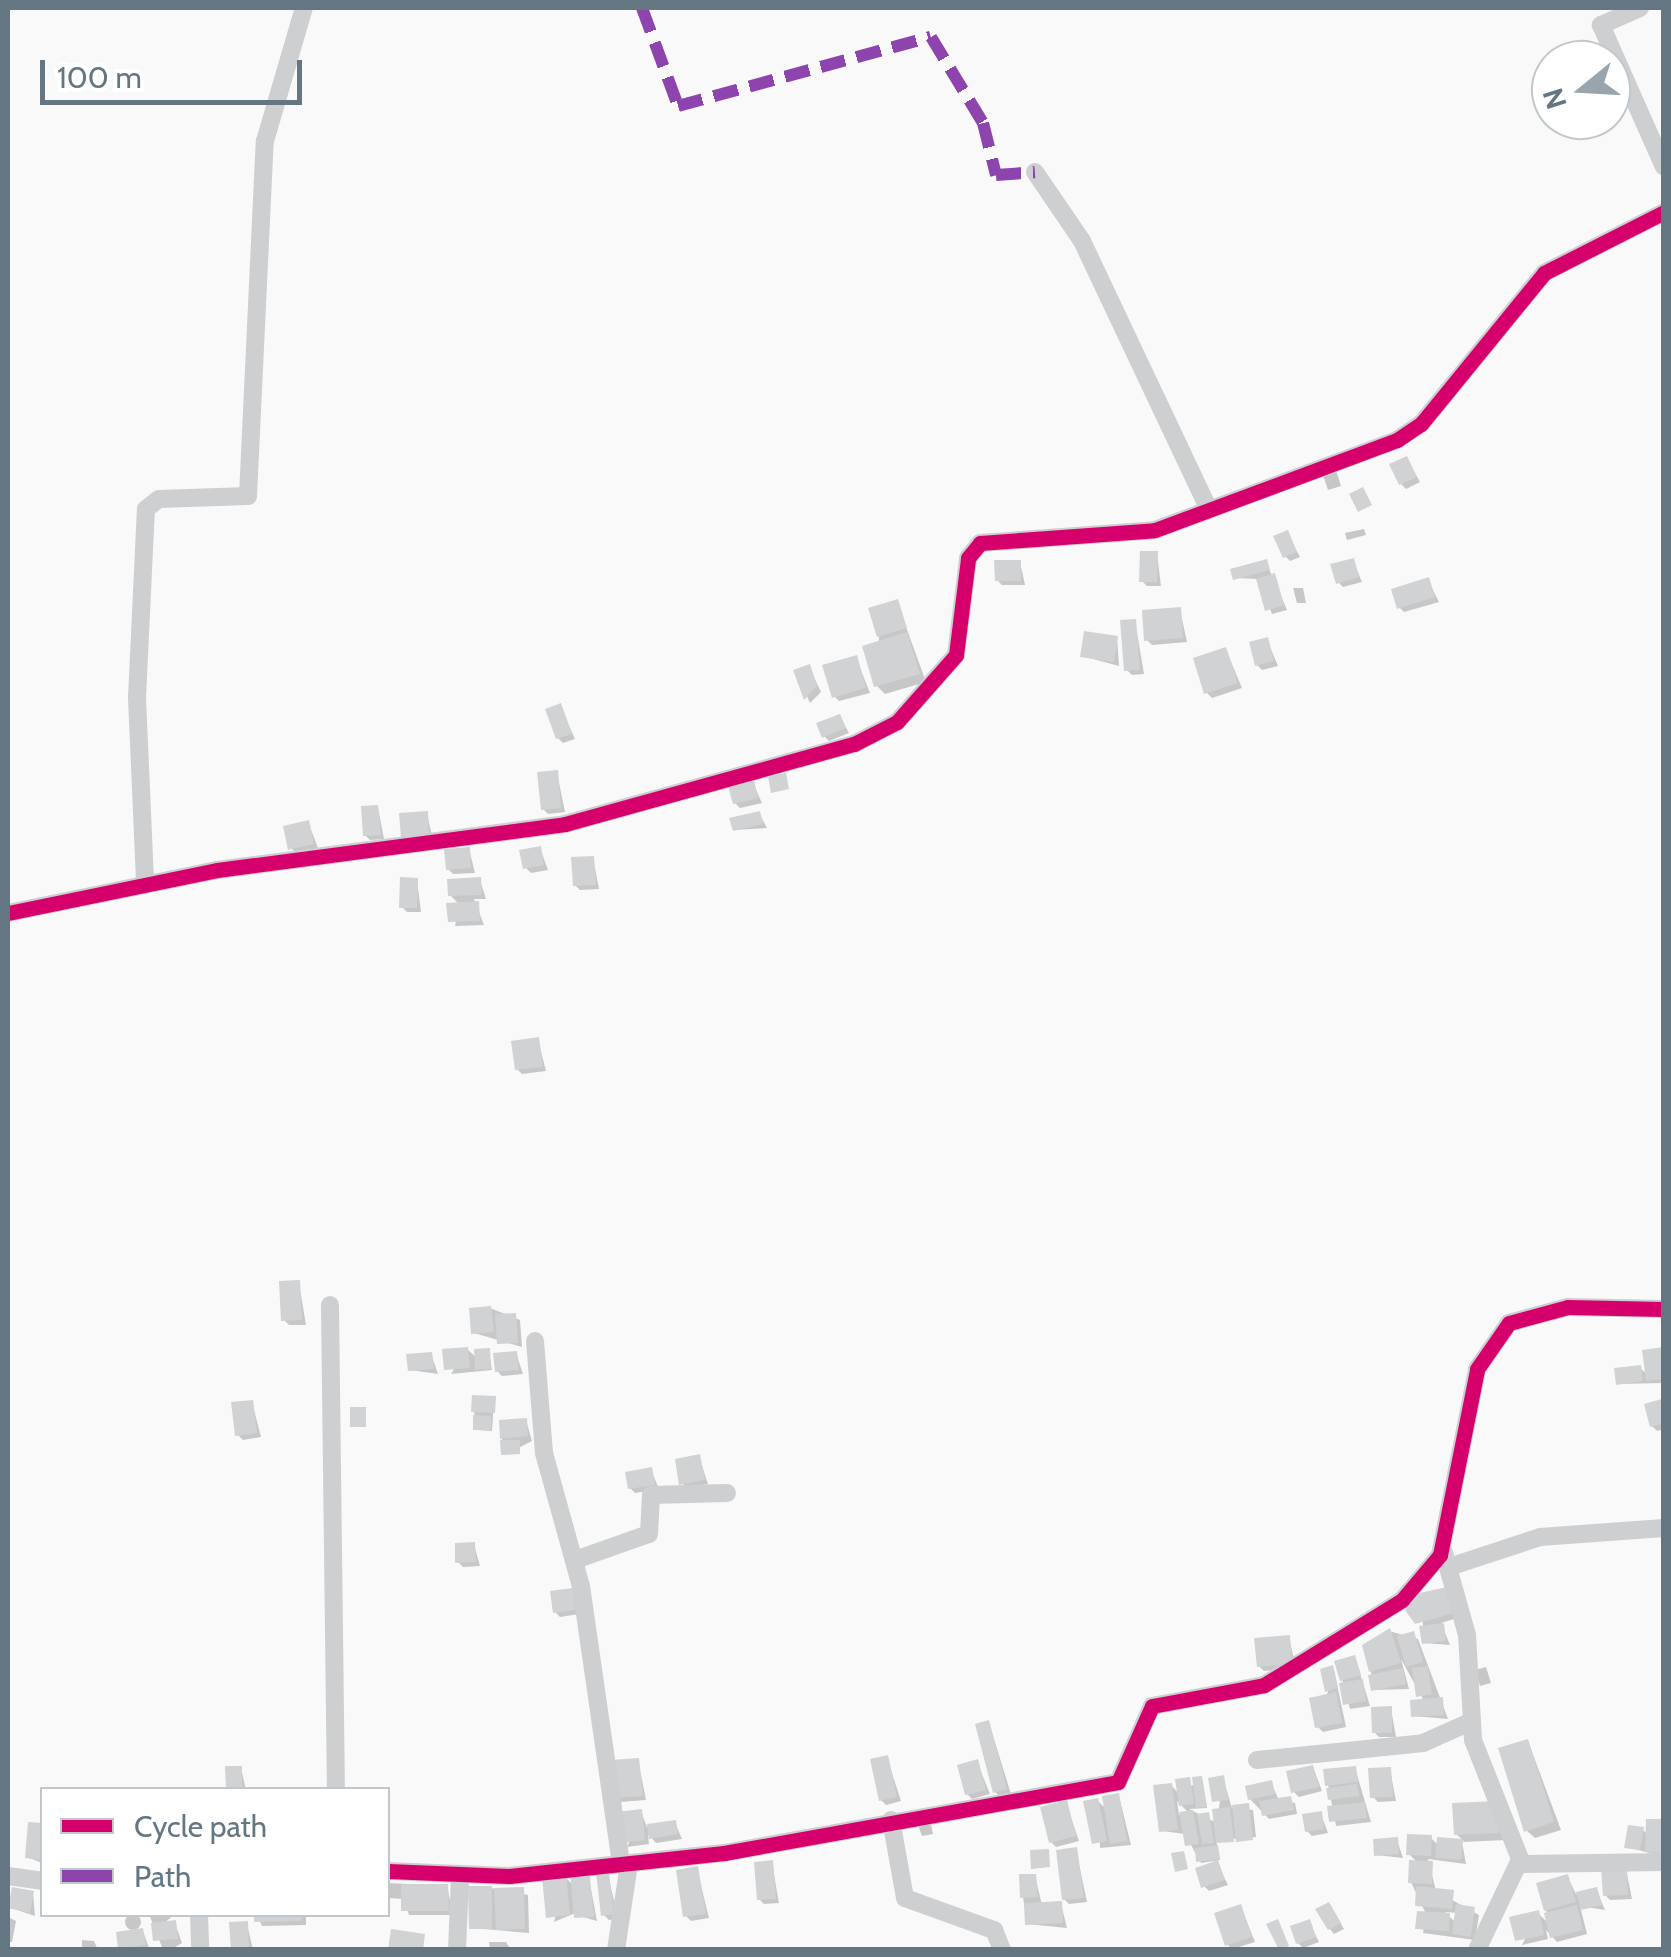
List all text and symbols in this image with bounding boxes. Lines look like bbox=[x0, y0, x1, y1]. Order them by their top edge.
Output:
scale bar bbox=[45, 40, 308, 102]
north arrow bbox=[1531, 40, 1631, 140]
text: 100 m bbox=[57, 59, 142, 96]
text: N bbox=[1535, 84, 1574, 113]
legend bbox=[40, 1787, 390, 1917]
text: Cycle path bbox=[134, 1808, 267, 1845]
text: Path bbox=[134, 1858, 191, 1895]

